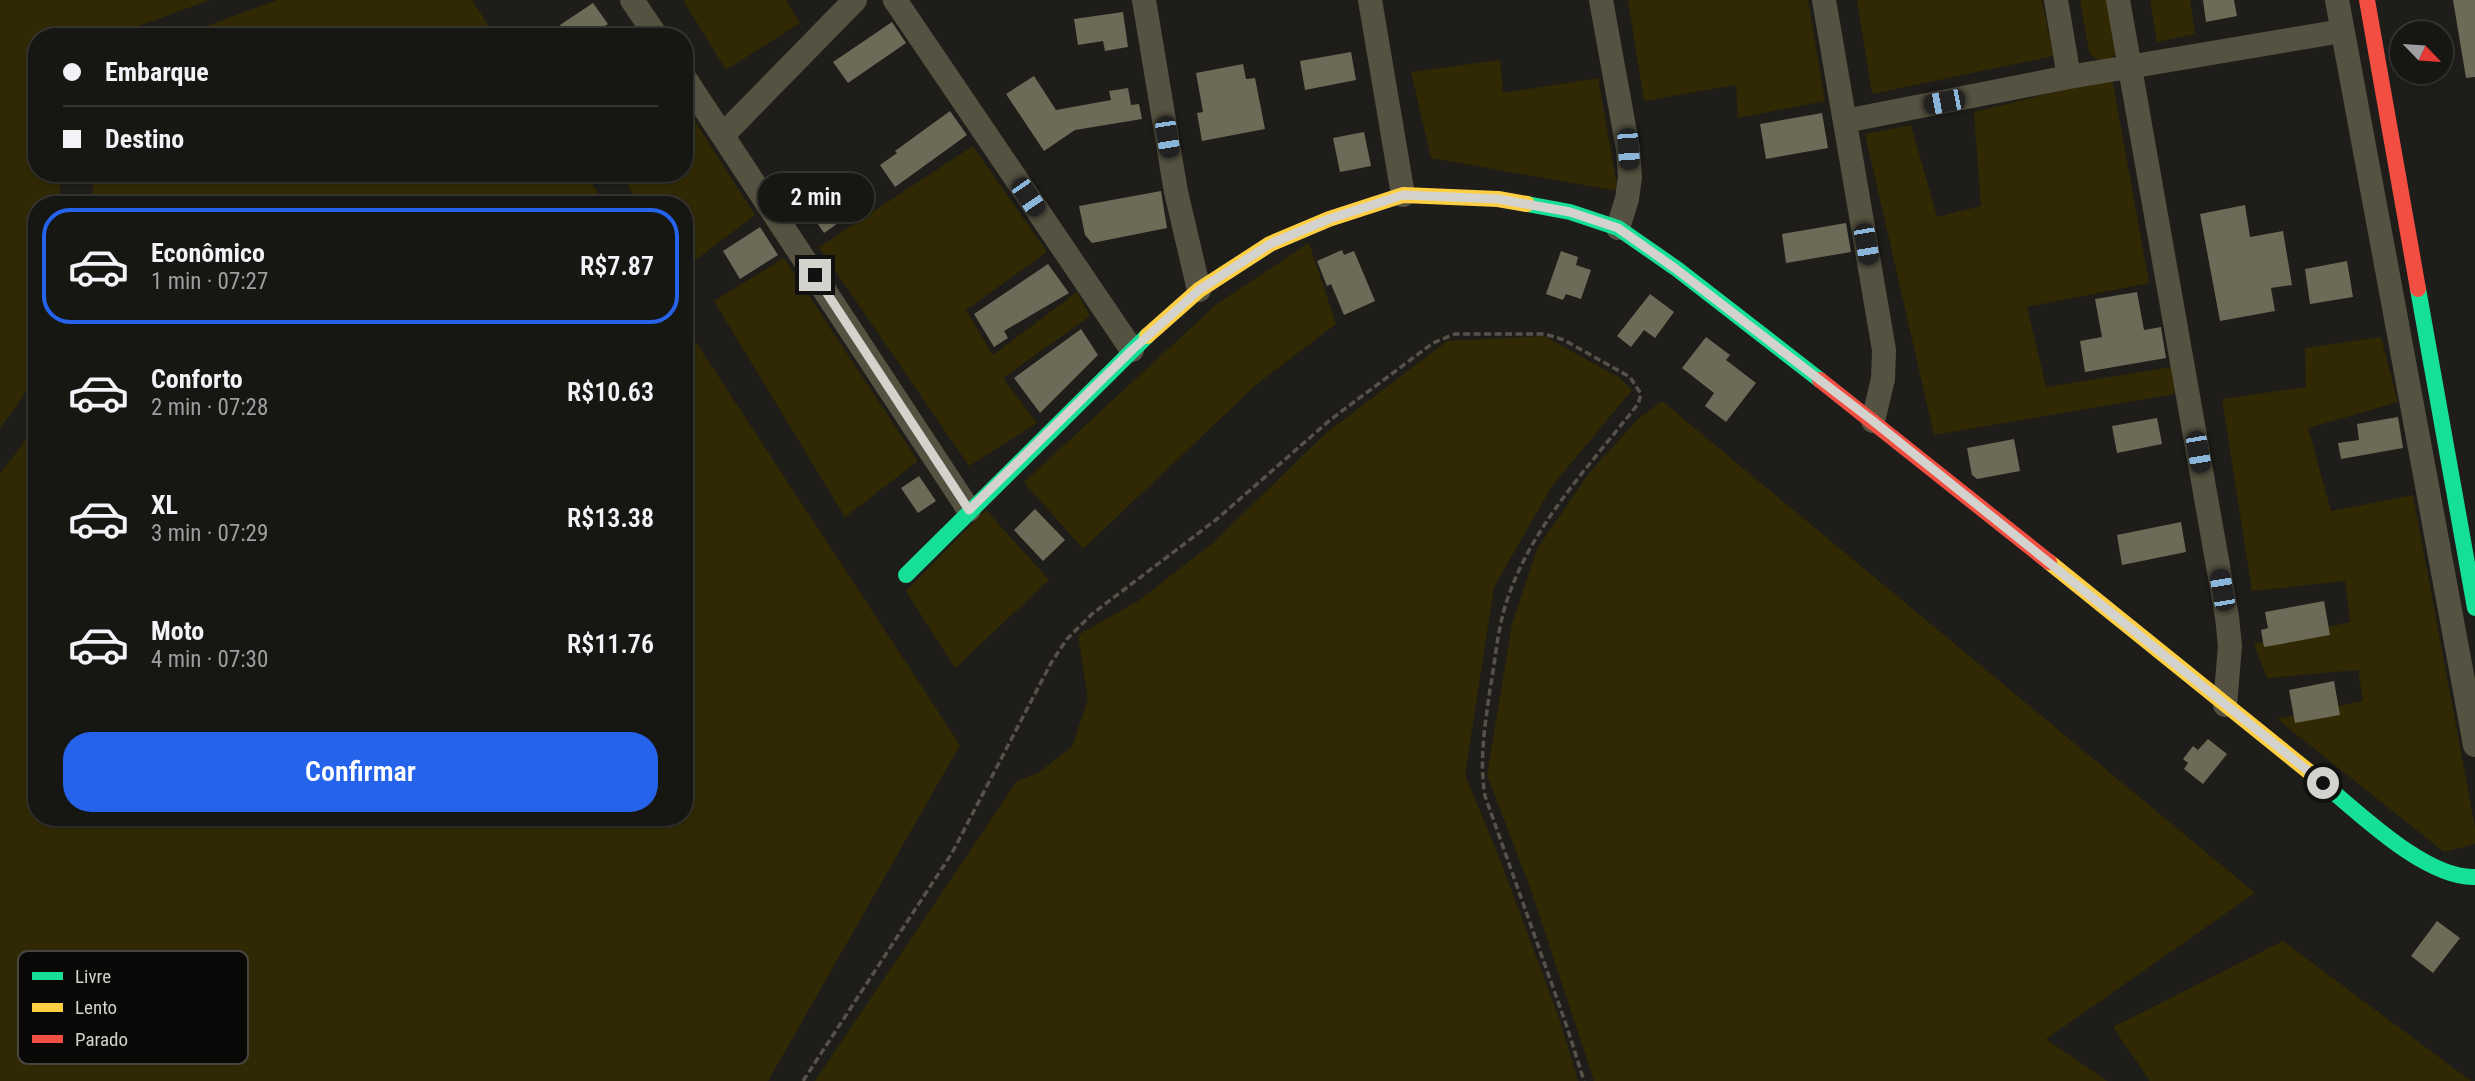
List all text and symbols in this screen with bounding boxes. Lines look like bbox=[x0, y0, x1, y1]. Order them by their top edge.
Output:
north arrow bbox=[2390, 21, 2454, 84]
map controls bbox=[2390, 21, 2453, 84]
text: Embarque bbox=[105, 57, 209, 87]
car bbox=[1922, 88, 1967, 116]
car bbox=[1154, 115, 1181, 159]
text: Destino bbox=[105, 124, 184, 154]
car bbox=[1617, 127, 1640, 171]
callout: 2 min bbox=[757, 174, 873, 222]
car bbox=[1008, 174, 1049, 220]
text: 2 min bbox=[791, 184, 841, 211]
car bbox=[1853, 221, 1880, 267]
icon: car bbox=[67, 235, 130, 298]
text: Econômico bbox=[151, 238, 265, 268]
text: R$7.87 bbox=[580, 251, 654, 281]
route end bbox=[799, 259, 831, 291]
text: 1 min · 07:27 bbox=[151, 268, 268, 295]
icon: car bbox=[67, 361, 130, 424]
text: Conforto bbox=[151, 364, 243, 394]
text: R$10.63 bbox=[567, 377, 654, 407]
text: 2 min · 07:28 bbox=[151, 394, 268, 421]
car bbox=[2185, 429, 2212, 475]
icon: car bbox=[67, 487, 130, 550]
text: XL bbox=[151, 490, 178, 520]
text: R$13.38 bbox=[567, 503, 654, 533]
text: 3 min · 07:29 bbox=[151, 520, 268, 547]
car bbox=[2209, 567, 2236, 613]
icon: car bbox=[67, 613, 130, 676]
text: Moto bbox=[151, 616, 204, 646]
text: R$11.76 bbox=[567, 629, 654, 659]
text: 4 min · 07:30 bbox=[151, 646, 268, 673]
button: Confirmar bbox=[63, 732, 658, 812]
route start bbox=[2307, 767, 2339, 799]
legend bbox=[18, 951, 248, 1064]
text: Livre bbox=[75, 965, 111, 988]
text: Lento bbox=[75, 996, 117, 1019]
text: Parado bbox=[75, 1028, 128, 1051]

